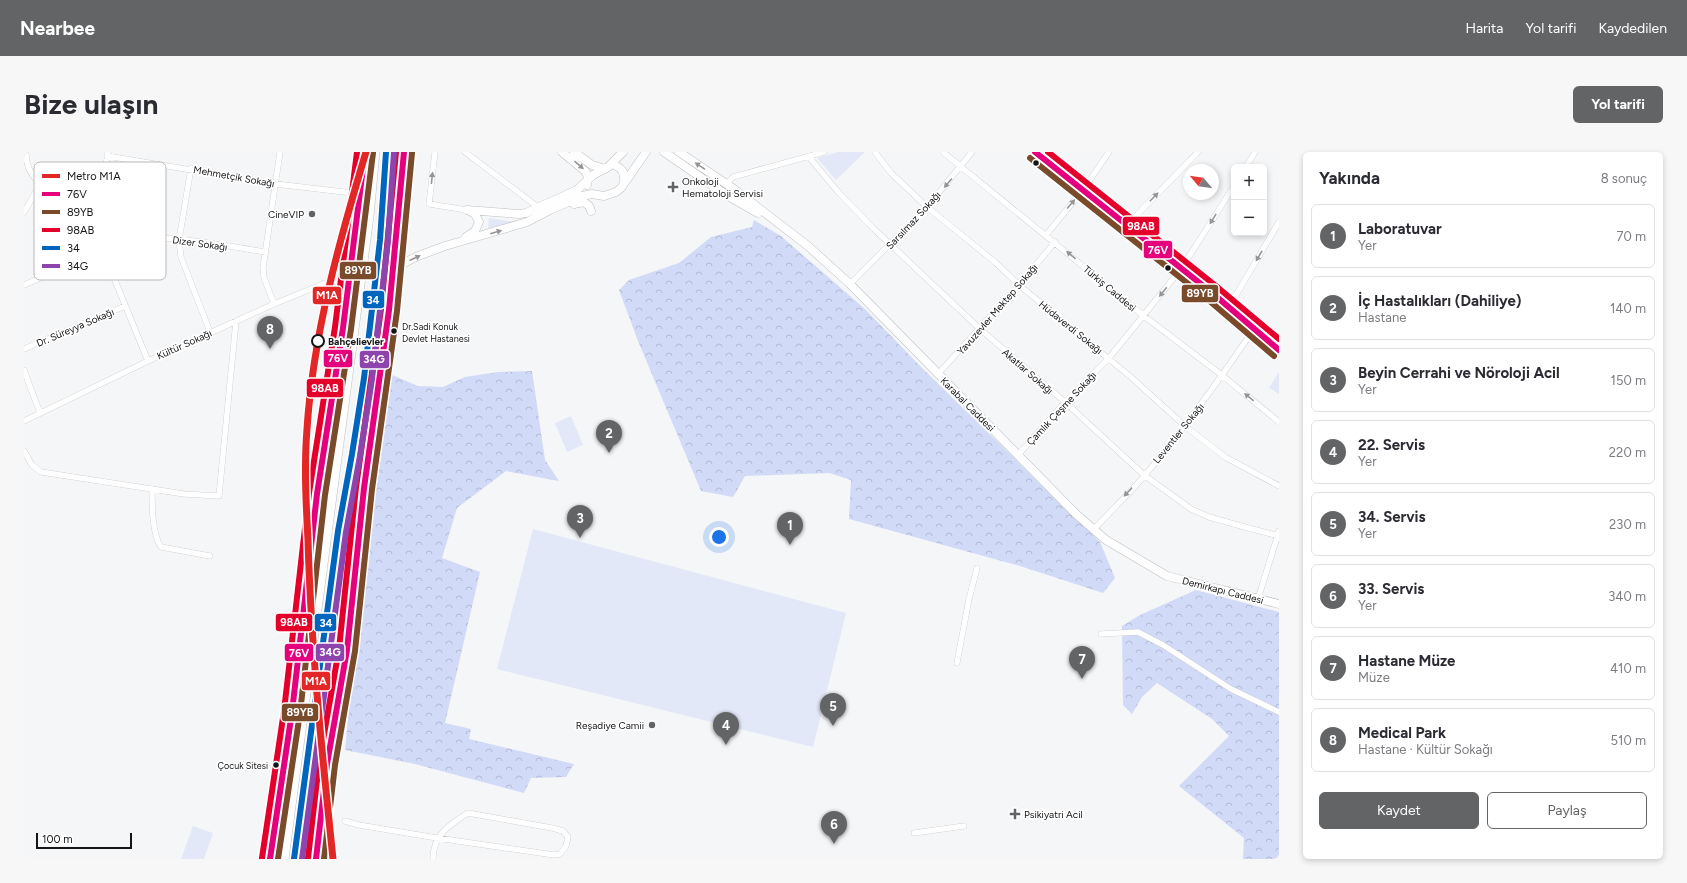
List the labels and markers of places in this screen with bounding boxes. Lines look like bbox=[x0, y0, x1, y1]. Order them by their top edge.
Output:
unlabelled marker bbox=[1031, 158, 1041, 168]
place label: Onkoloji Hematoloji Servisi bbox=[682, 175, 763, 200]
marker: Onkoloji Hematoloji Servisi bbox=[667, 181, 679, 193]
place label: CineVIP bbox=[268, 208, 304, 221]
marker: CineVIP bbox=[307, 209, 317, 219]
unlabelled marker bbox=[1163, 263, 1173, 273]
pin: 8 bbox=[257, 316, 283, 349]
place label: Dr.Sadi Konuk Devlet Hastanesi bbox=[402, 321, 470, 344]
marker: Dr.Sadi Konuk Devlet Hastanesi bbox=[389, 326, 399, 336]
marker: Bahçelievler bbox=[311, 334, 325, 348]
place label: Bahçelievler bbox=[328, 335, 384, 348]
pin: 2 bbox=[596, 420, 622, 453]
pin: 3 bbox=[567, 505, 593, 538]
pin: 1 bbox=[777, 512, 803, 545]
pin: 7 bbox=[1069, 646, 1095, 679]
pin: 5 bbox=[820, 693, 846, 726]
pin: 4 bbox=[713, 712, 739, 745]
place label: Reşadiye Camii bbox=[576, 719, 644, 732]
marker: Reşadiye Camii bbox=[647, 720, 657, 730]
place label: Çocuk Sitesi bbox=[218, 760, 268, 771]
marker: Çocuk Sitesi bbox=[271, 760, 281, 770]
marker: Psikiyatri Acil bbox=[1009, 808, 1021, 820]
place label: Psikiyatri Acil bbox=[1024, 808, 1083, 821]
pin: 6 bbox=[821, 811, 847, 844]

